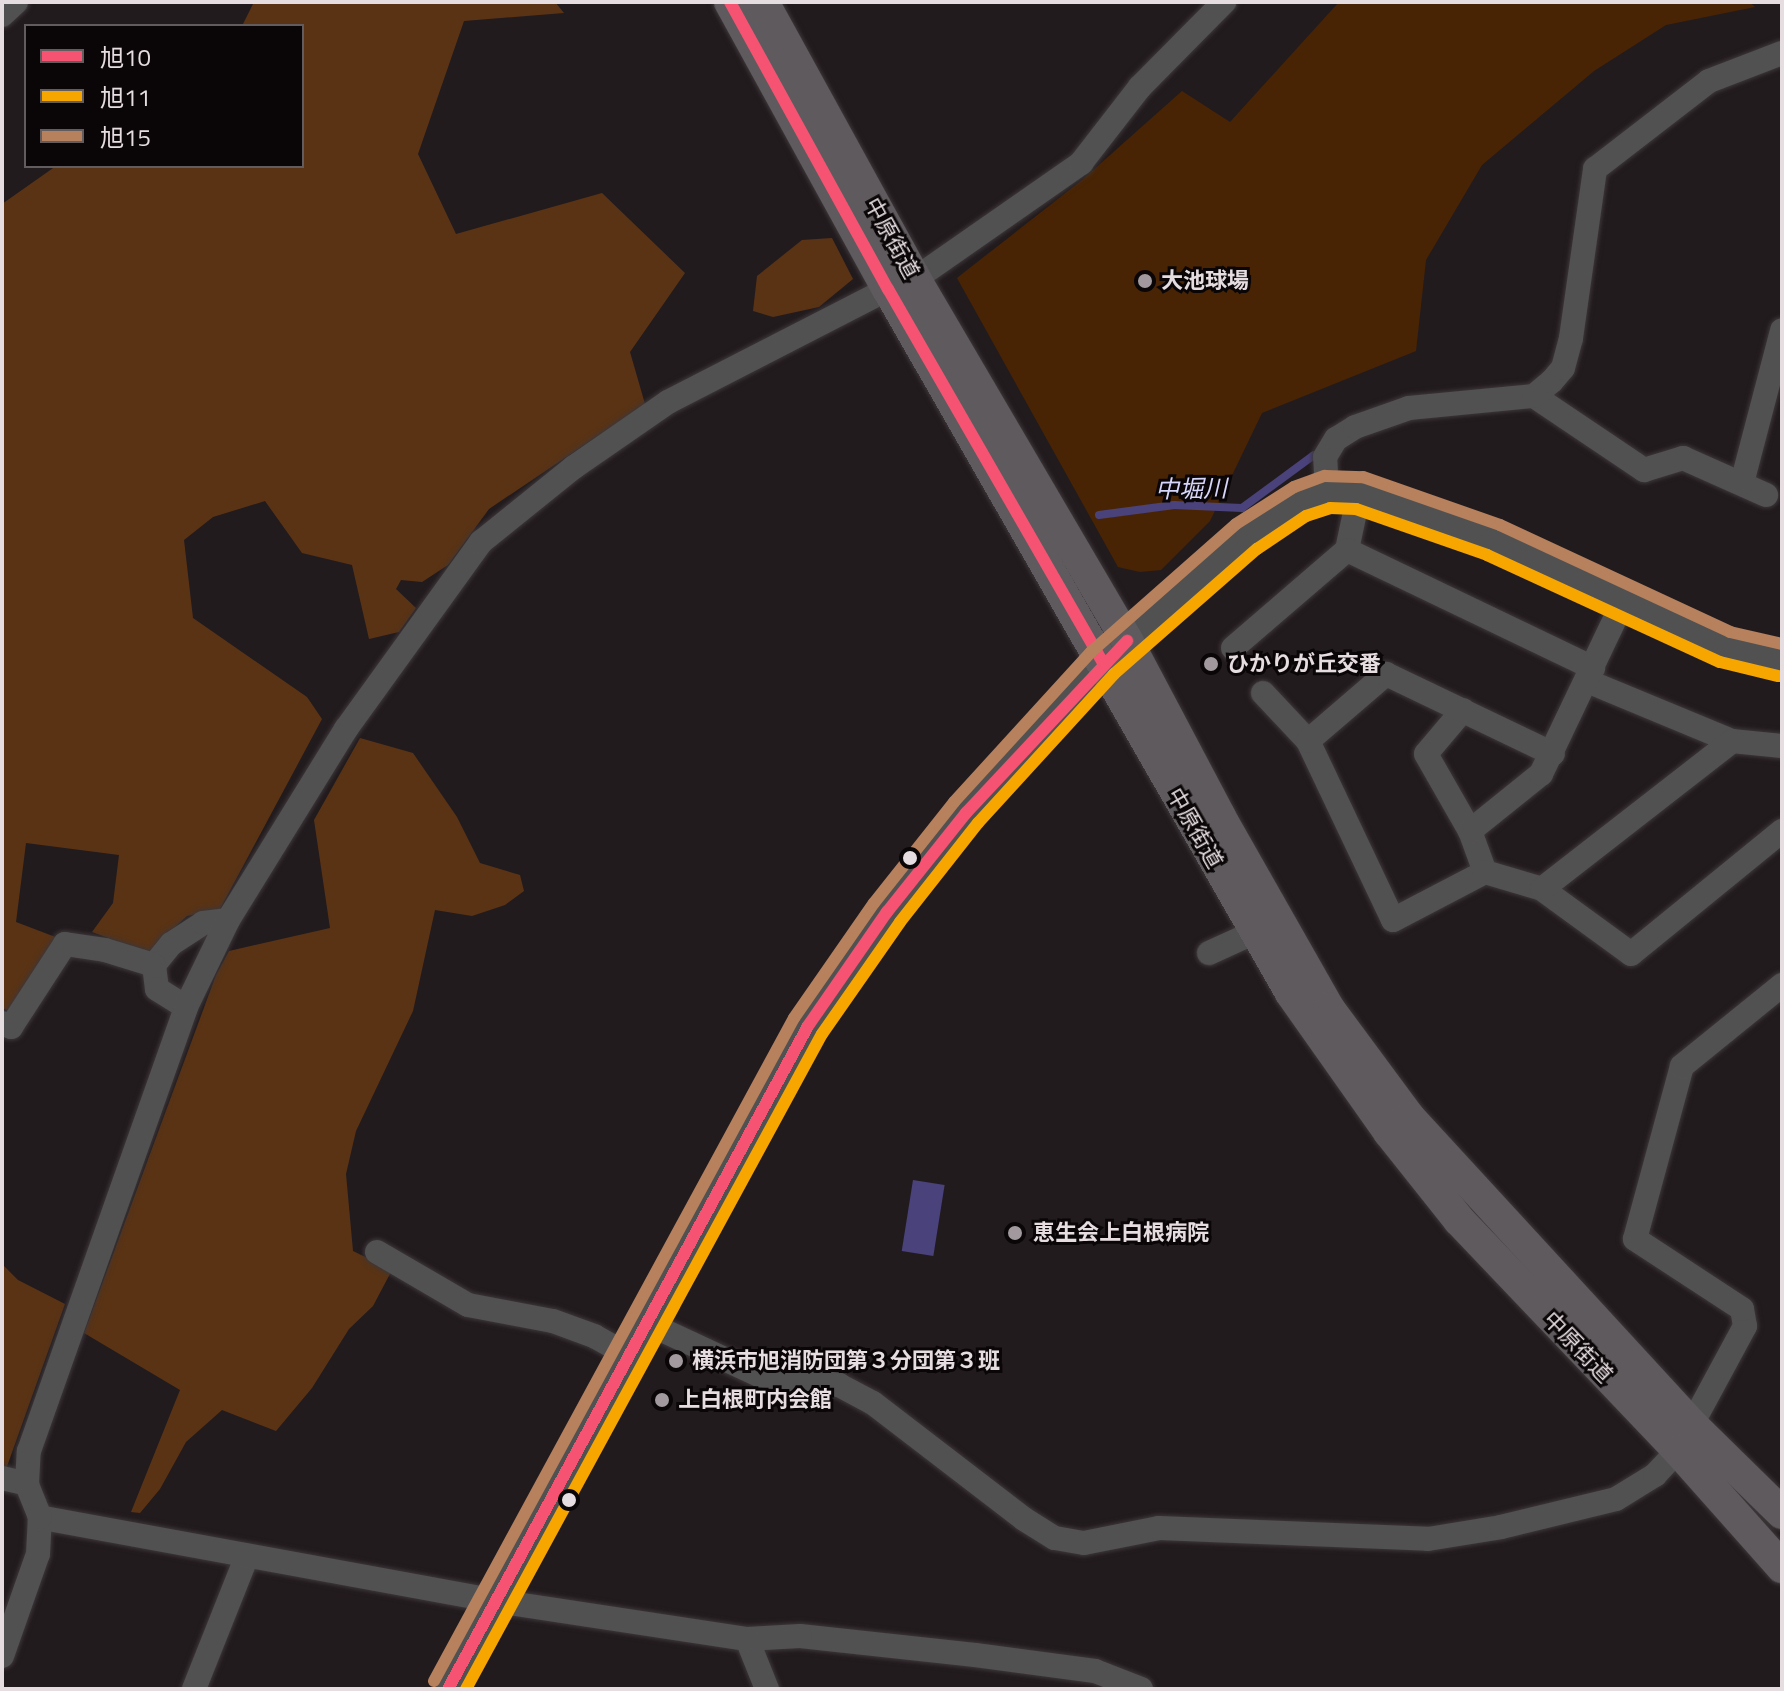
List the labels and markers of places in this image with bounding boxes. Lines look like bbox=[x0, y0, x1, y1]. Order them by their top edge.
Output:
place label: 大池球場 bbox=[1161, 268, 1249, 294]
marker: 大池球場 bbox=[1136, 272, 1154, 290]
place label: ひかりが丘交番 bbox=[1227, 651, 1381, 677]
marker: ひかりが丘交番 bbox=[1202, 655, 1220, 673]
unlabelled marker bbox=[902, 850, 918, 866]
place label: 恵生会上白根病院 bbox=[1033, 1220, 1209, 1246]
marker: 恵生会上白根病院 bbox=[1004, 1222, 1026, 1244]
place label: 横浜市旭消防団第３分団第３班 bbox=[692, 1348, 1000, 1374]
marker: 横浜市旭消防団第３分団第３班 bbox=[667, 1352, 685, 1370]
place label: 上白根町内会館 bbox=[678, 1387, 832, 1413]
marker: 上白根町内会館 bbox=[653, 1391, 671, 1409]
unlabelled marker bbox=[561, 1492, 577, 1508]

